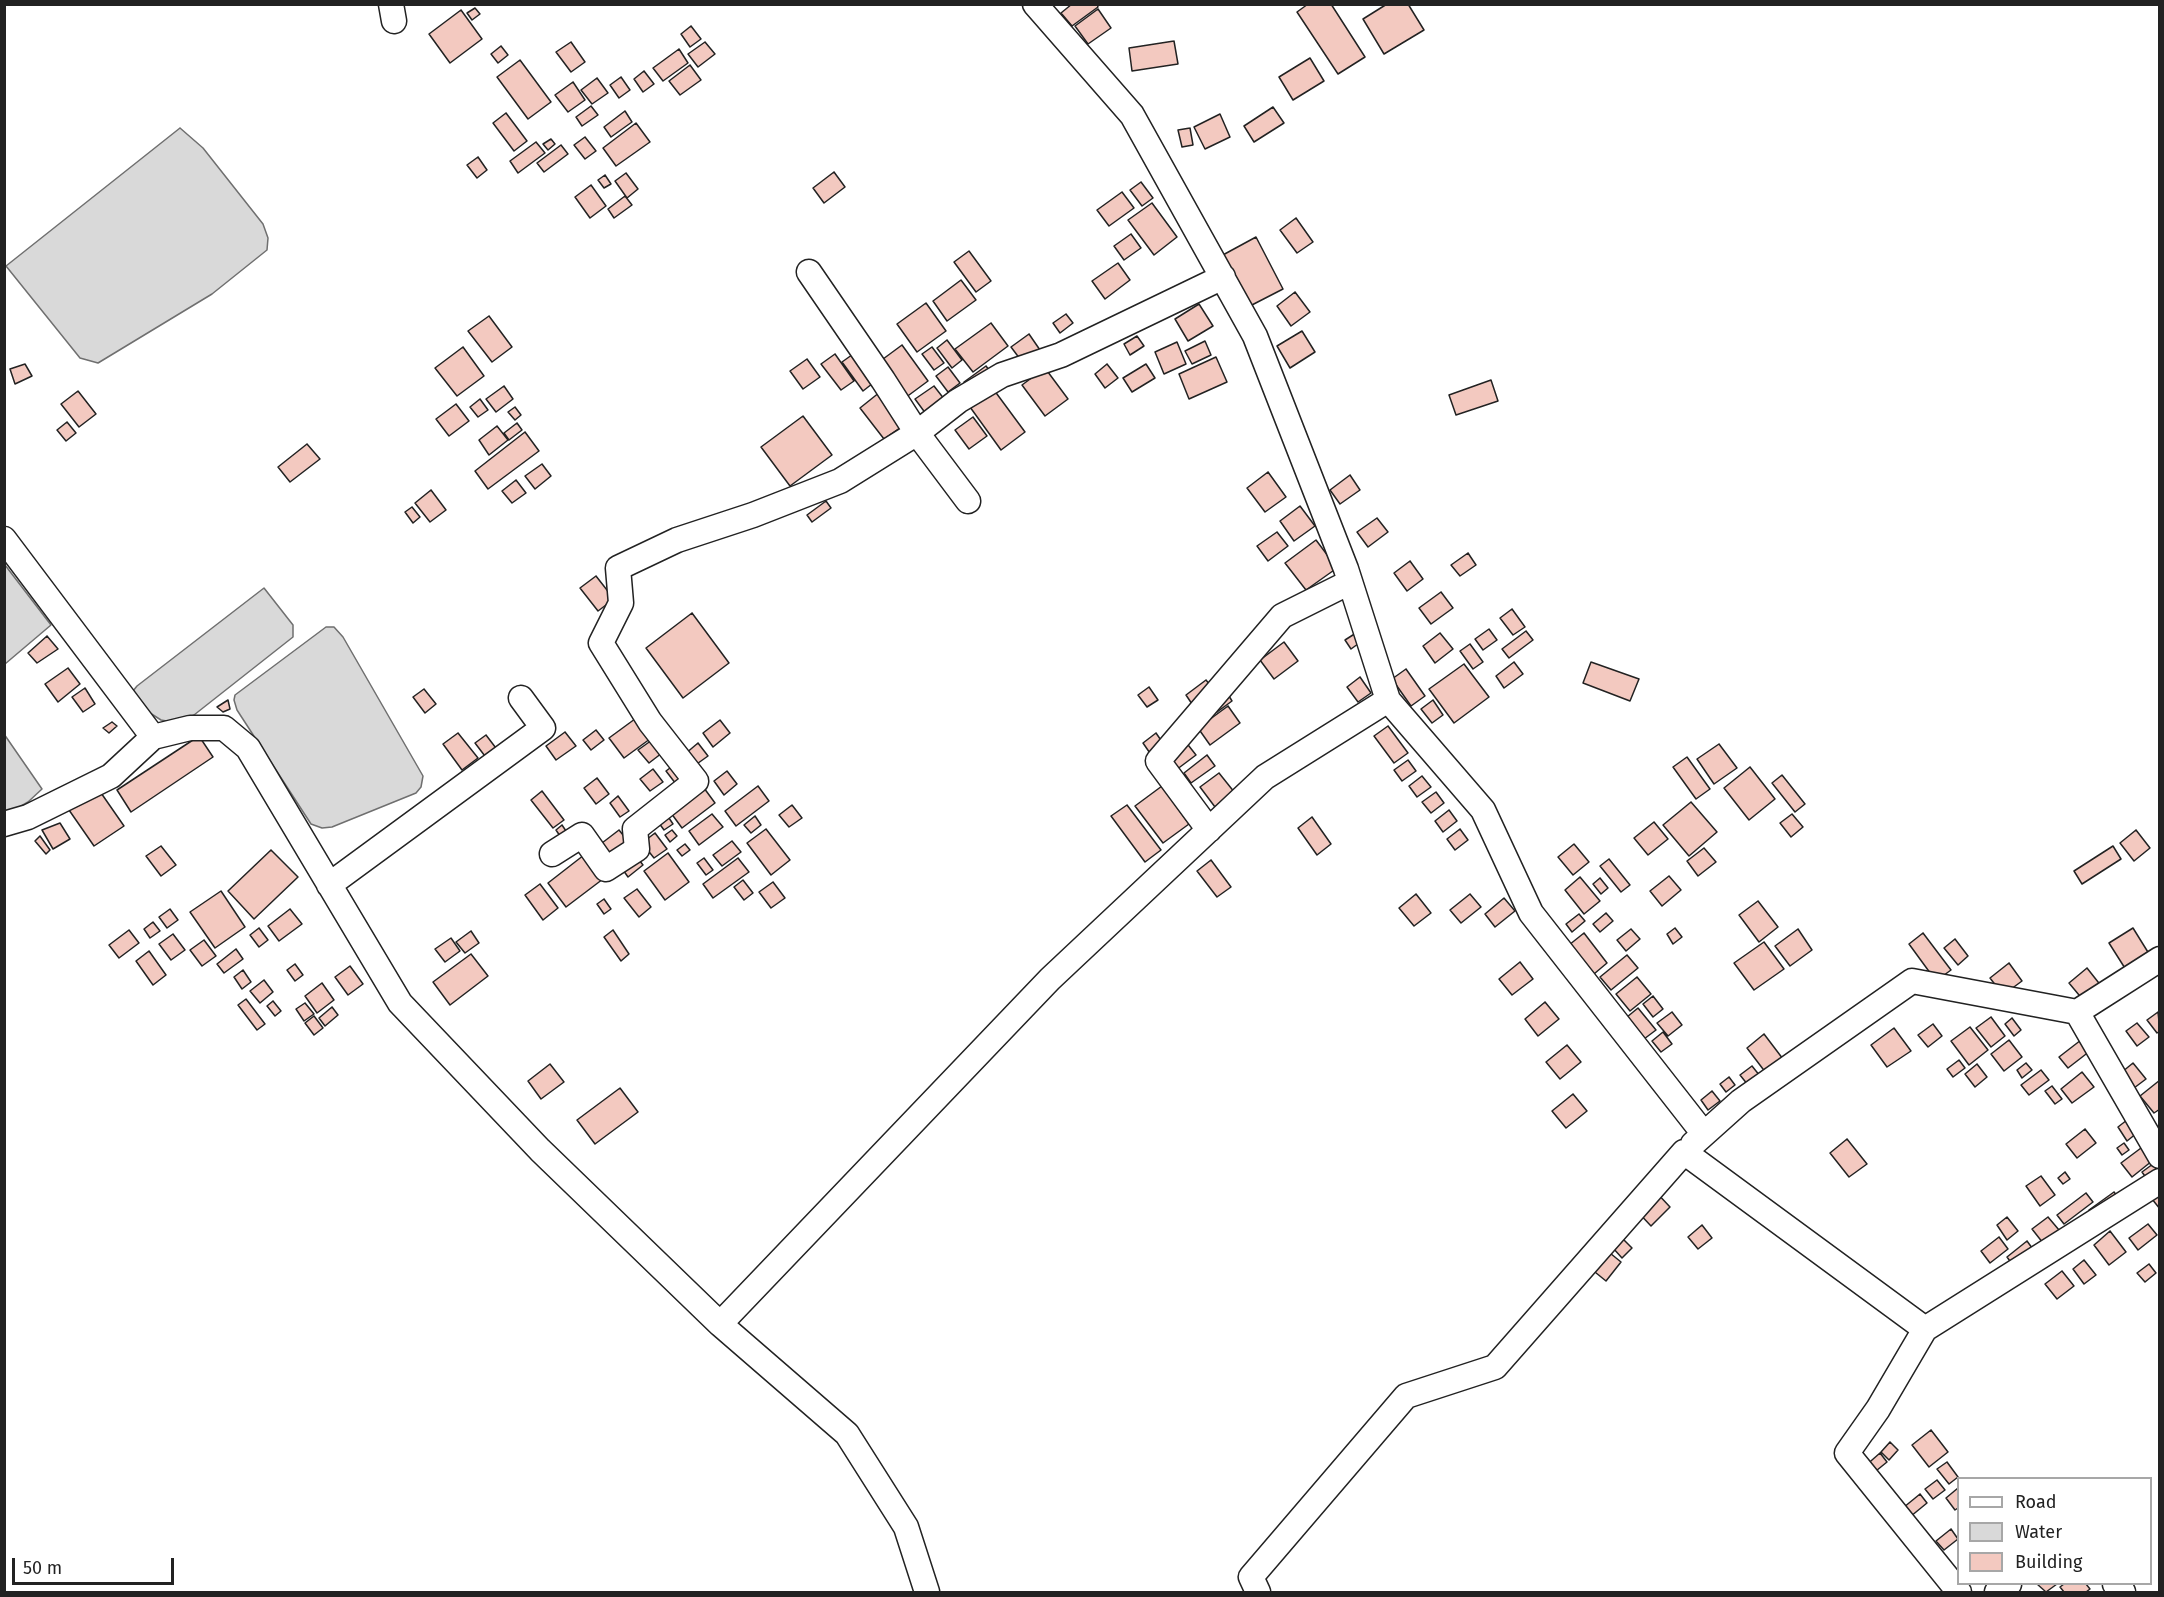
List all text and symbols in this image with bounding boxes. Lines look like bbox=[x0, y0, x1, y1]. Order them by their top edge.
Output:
legend bbox=[1957, 1477, 2152, 1585]
text: Road bbox=[2015, 1491, 2057, 1513]
text: Water bbox=[2015, 1521, 2062, 1543]
scale bar bbox=[15, 1546, 177, 1584]
text: Building bbox=[2015, 1551, 2082, 1573]
text: 50 m bbox=[23, 1557, 62, 1579]

